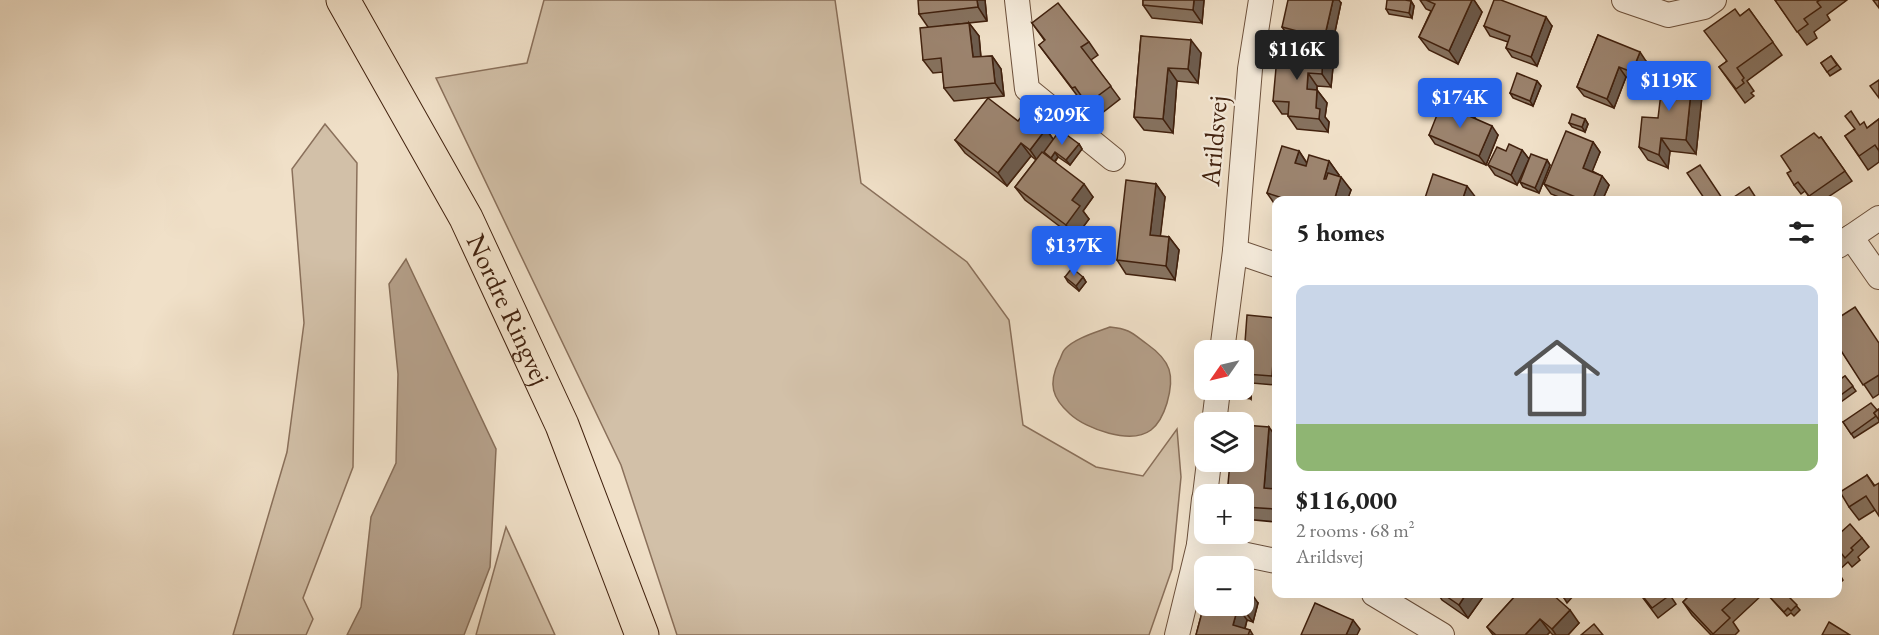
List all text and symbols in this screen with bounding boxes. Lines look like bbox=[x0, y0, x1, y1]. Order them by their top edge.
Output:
pin: $116K bbox=[1255, 30, 1339, 81]
text: $116K bbox=[1269, 36, 1325, 62]
pin: $119K bbox=[1627, 61, 1711, 112]
text: $119K bbox=[1641, 67, 1697, 93]
pin: $174K bbox=[1418, 78, 1502, 129]
text: $174K bbox=[1432, 84, 1488, 110]
street label: Arildsvej bbox=[1192, 94, 1235, 189]
pin: $209K bbox=[1020, 95, 1104, 146]
text: $209K bbox=[1034, 101, 1090, 127]
text: 5 homes bbox=[1296, 215, 1385, 249]
icon: filters bbox=[1785, 216, 1818, 249]
pin: $137K bbox=[1032, 226, 1116, 277]
street label: Nordre Ringvej bbox=[459, 228, 559, 390]
text: $137K bbox=[1046, 232, 1102, 258]
icon: home bbox=[1503, 324, 1611, 432]
north arrow bbox=[1194, 340, 1254, 400]
map controls bbox=[1194, 340, 1254, 616]
button: layers bbox=[1194, 412, 1254, 472]
text: $116,000 bbox=[1296, 483, 1397, 517]
button: + bbox=[1194, 484, 1254, 544]
text: 2 rooms · 68 m² bbox=[1296, 517, 1415, 543]
text: Arildsvej bbox=[1296, 543, 1363, 569]
button: − bbox=[1194, 556, 1254, 616]

